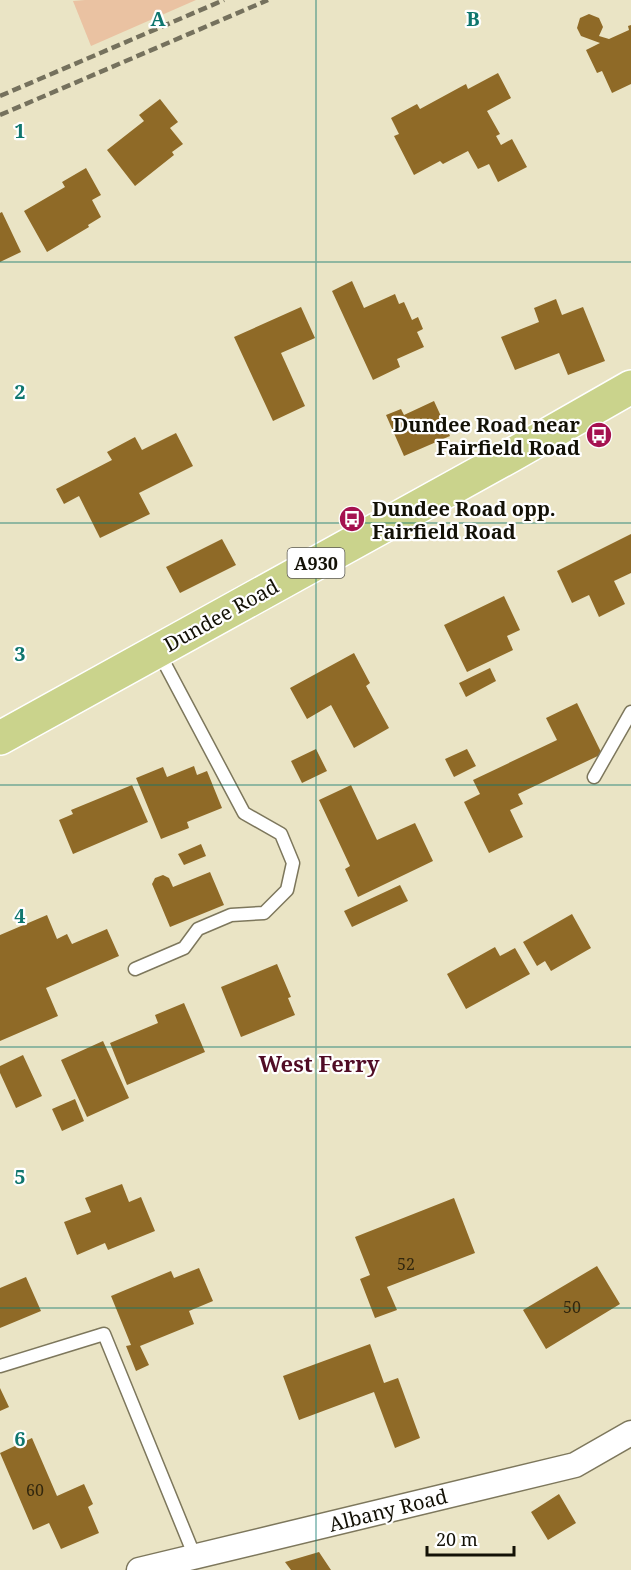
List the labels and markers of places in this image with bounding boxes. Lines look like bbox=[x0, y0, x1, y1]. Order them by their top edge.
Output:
place label: Dundee Road near Fairfield Road bbox=[393, 411, 581, 461]
bus stop icon: Dundee Road near Fairfield Road bbox=[584, 420, 614, 450]
place label: Dundee Road opp. Fairfield Road bbox=[372, 495, 556, 545]
bus stop icon: Dundee Road opp. Fairfield Road bbox=[337, 504, 367, 534]

